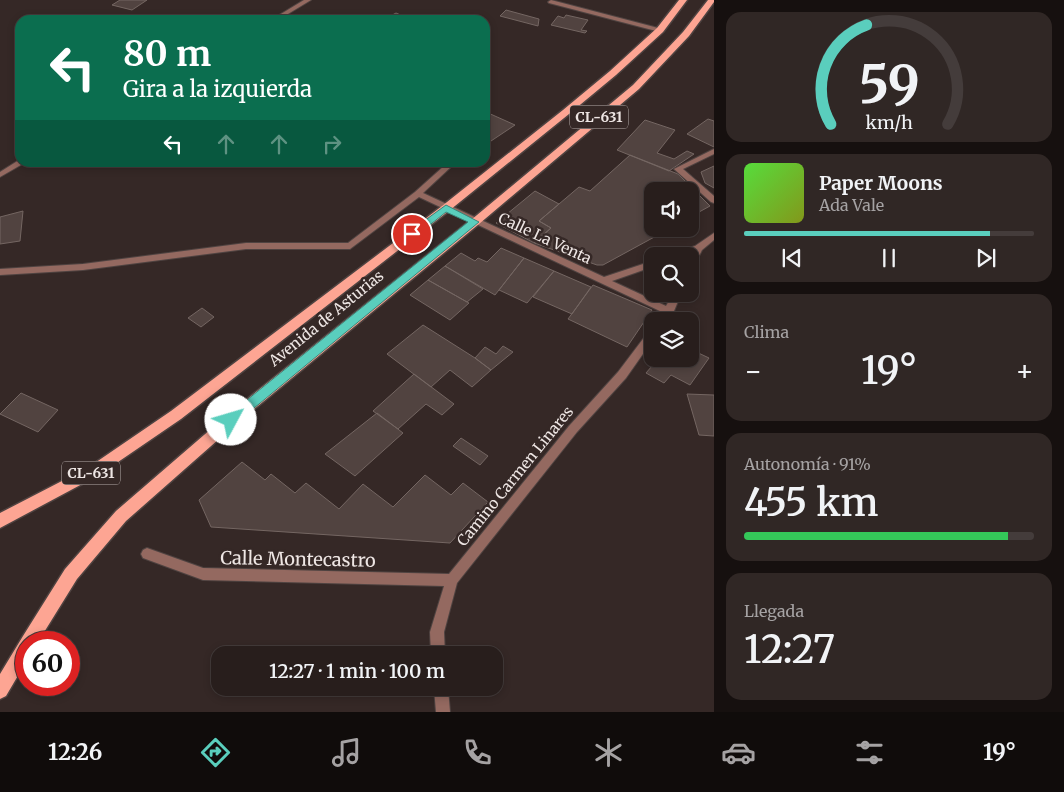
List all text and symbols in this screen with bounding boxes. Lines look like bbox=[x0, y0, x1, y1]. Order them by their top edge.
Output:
text: 80 m bbox=[123, 32, 211, 76]
icon: left bbox=[40, 35, 105, 100]
text: 59 bbox=[858, 52, 920, 117]
text: Gira a la izquierda bbox=[123, 75, 312, 103]
road number: CL-631 bbox=[570, 105, 628, 128]
text: km/h bbox=[865, 111, 913, 134]
icon: left bbox=[159, 130, 187, 158]
icon: ahead bbox=[212, 130, 240, 158]
icon: ahead bbox=[265, 130, 293, 158]
icon: right bbox=[318, 130, 346, 158]
text: Paper Moons bbox=[819, 171, 943, 195]
map controls bbox=[644, 182, 699, 367]
button: sound bbox=[644, 182, 699, 237]
text: Ada Vale bbox=[819, 195, 884, 215]
street label: Calle La Venta bbox=[495, 208, 595, 268]
pin bbox=[391, 213, 433, 255]
icon: arrive bbox=[398, 220, 426, 248]
icon: previous bbox=[778, 244, 806, 272]
icon: pause bbox=[875, 244, 903, 272]
icon: next bbox=[972, 244, 1000, 272]
button: search bbox=[644, 247, 699, 302]
street label: Avenida de Asturias bbox=[264, 266, 387, 371]
button: layers bbox=[644, 312, 699, 367]
text: Clima bbox=[744, 322, 789, 342]
text: 19° bbox=[861, 347, 917, 394]
text: − bbox=[744, 353, 763, 389]
text: + bbox=[1015, 353, 1034, 389]
position arrow bbox=[204, 393, 256, 445]
street label: Camino Carmen Linares bbox=[453, 402, 577, 550]
text: Autonomía · 91% bbox=[744, 454, 871, 474]
road number: CL-631 bbox=[62, 462, 120, 484]
text: 455 km bbox=[744, 479, 878, 526]
street label: Calle Montecastro bbox=[220, 546, 376, 572]
text: Llegada bbox=[744, 601, 804, 621]
text: 12:27 bbox=[744, 626, 835, 673]
speed limit sign: 60 bbox=[15, 631, 80, 696]
text: 12:27 · 1 min · 100 m bbox=[269, 659, 445, 683]
icon: directions bbox=[198, 735, 233, 770]
icon: music bbox=[329, 735, 364, 770]
icon: phone bbox=[460, 735, 495, 770]
icon: climate bbox=[591, 735, 626, 770]
icon: car bbox=[721, 735, 756, 770]
icon: filters bbox=[852, 735, 887, 770]
text: 12:26 bbox=[48, 738, 102, 766]
text: 19° bbox=[983, 738, 1016, 766]

